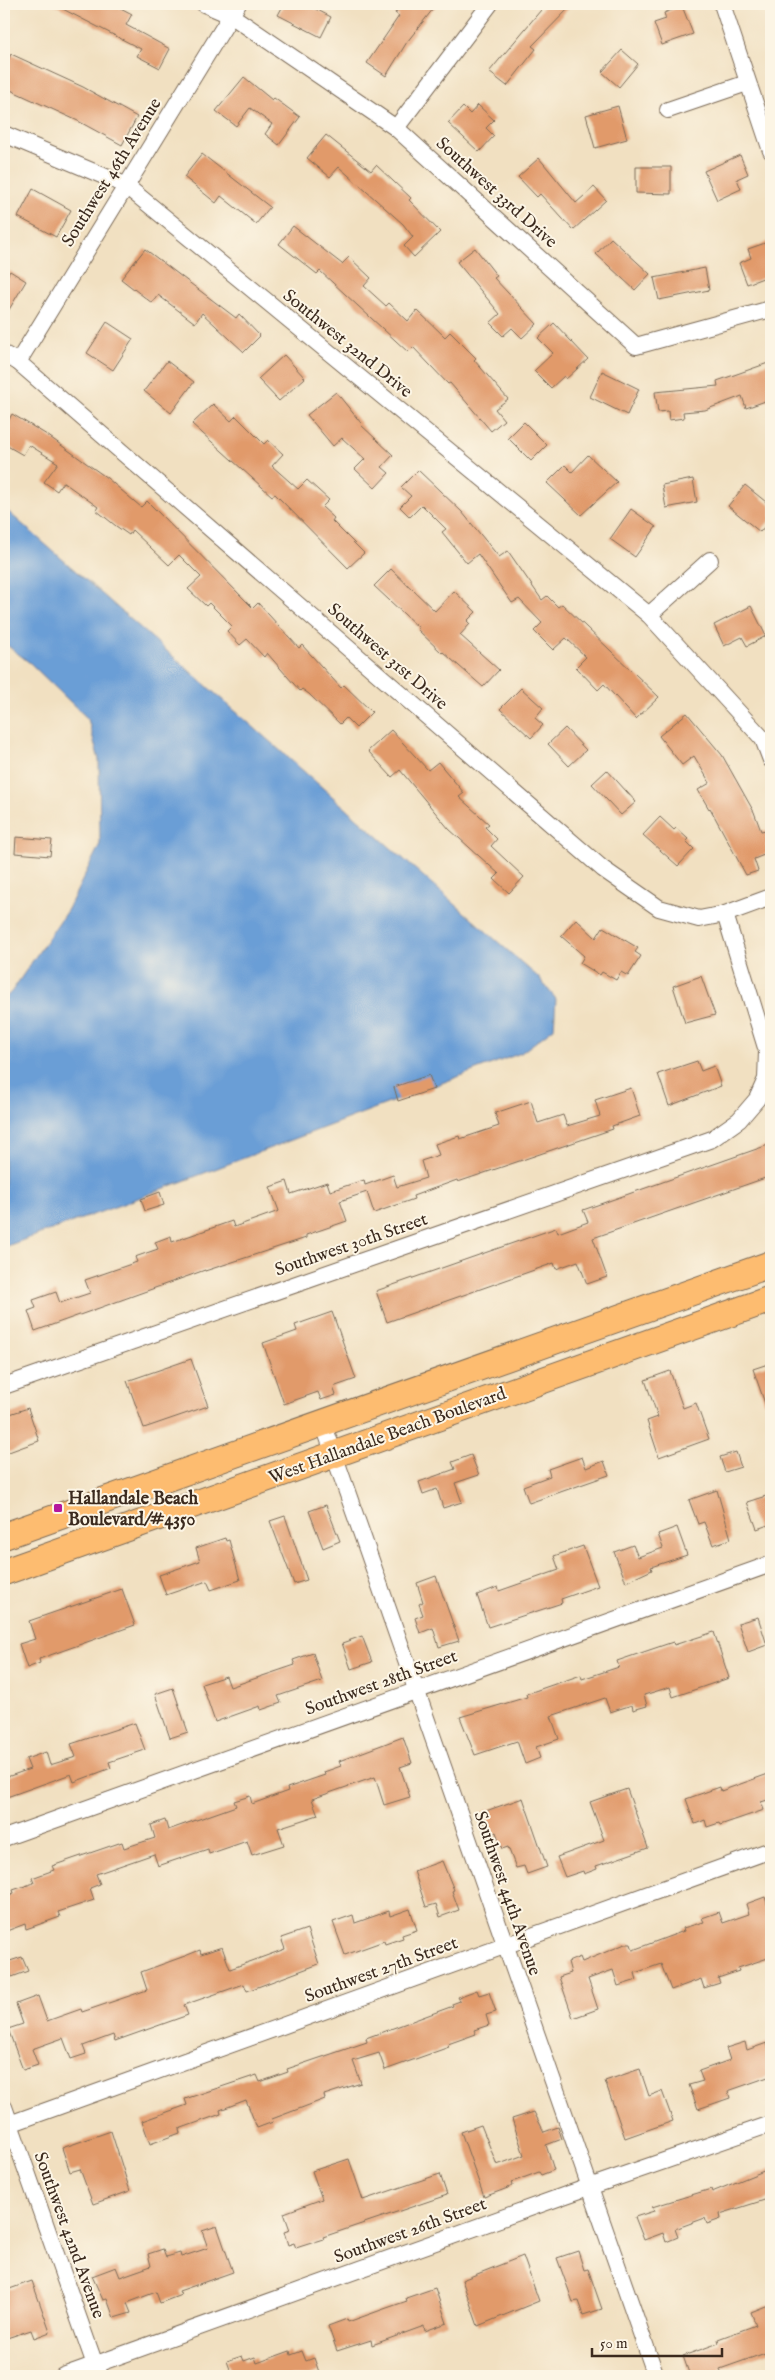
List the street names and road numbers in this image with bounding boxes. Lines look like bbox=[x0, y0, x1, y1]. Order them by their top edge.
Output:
street label: Southwest 46th Avenue bbox=[57, 94, 167, 251]
street label: Southwest 33rd Drive bbox=[430, 132, 562, 254]
street label: Southwest 32nd Drive bbox=[278, 285, 417, 404]
street label: Southwest 31st Drive bbox=[322, 599, 452, 716]
street label: Southwest 30th Street bbox=[272, 1208, 431, 1282]
street label: West Hallandale Beach Boulevard bbox=[266, 1383, 510, 1490]
street label: Southwest 28th Street bbox=[302, 1645, 461, 1722]
street label: Southwest 44th Avenue bbox=[468, 1808, 546, 1979]
street label: Southwest 27th Street bbox=[302, 1932, 461, 2009]
street label: Southwest 42nd Avenue bbox=[28, 2149, 109, 2322]
street label: Southwest 26th Street bbox=[331, 2193, 490, 2270]

